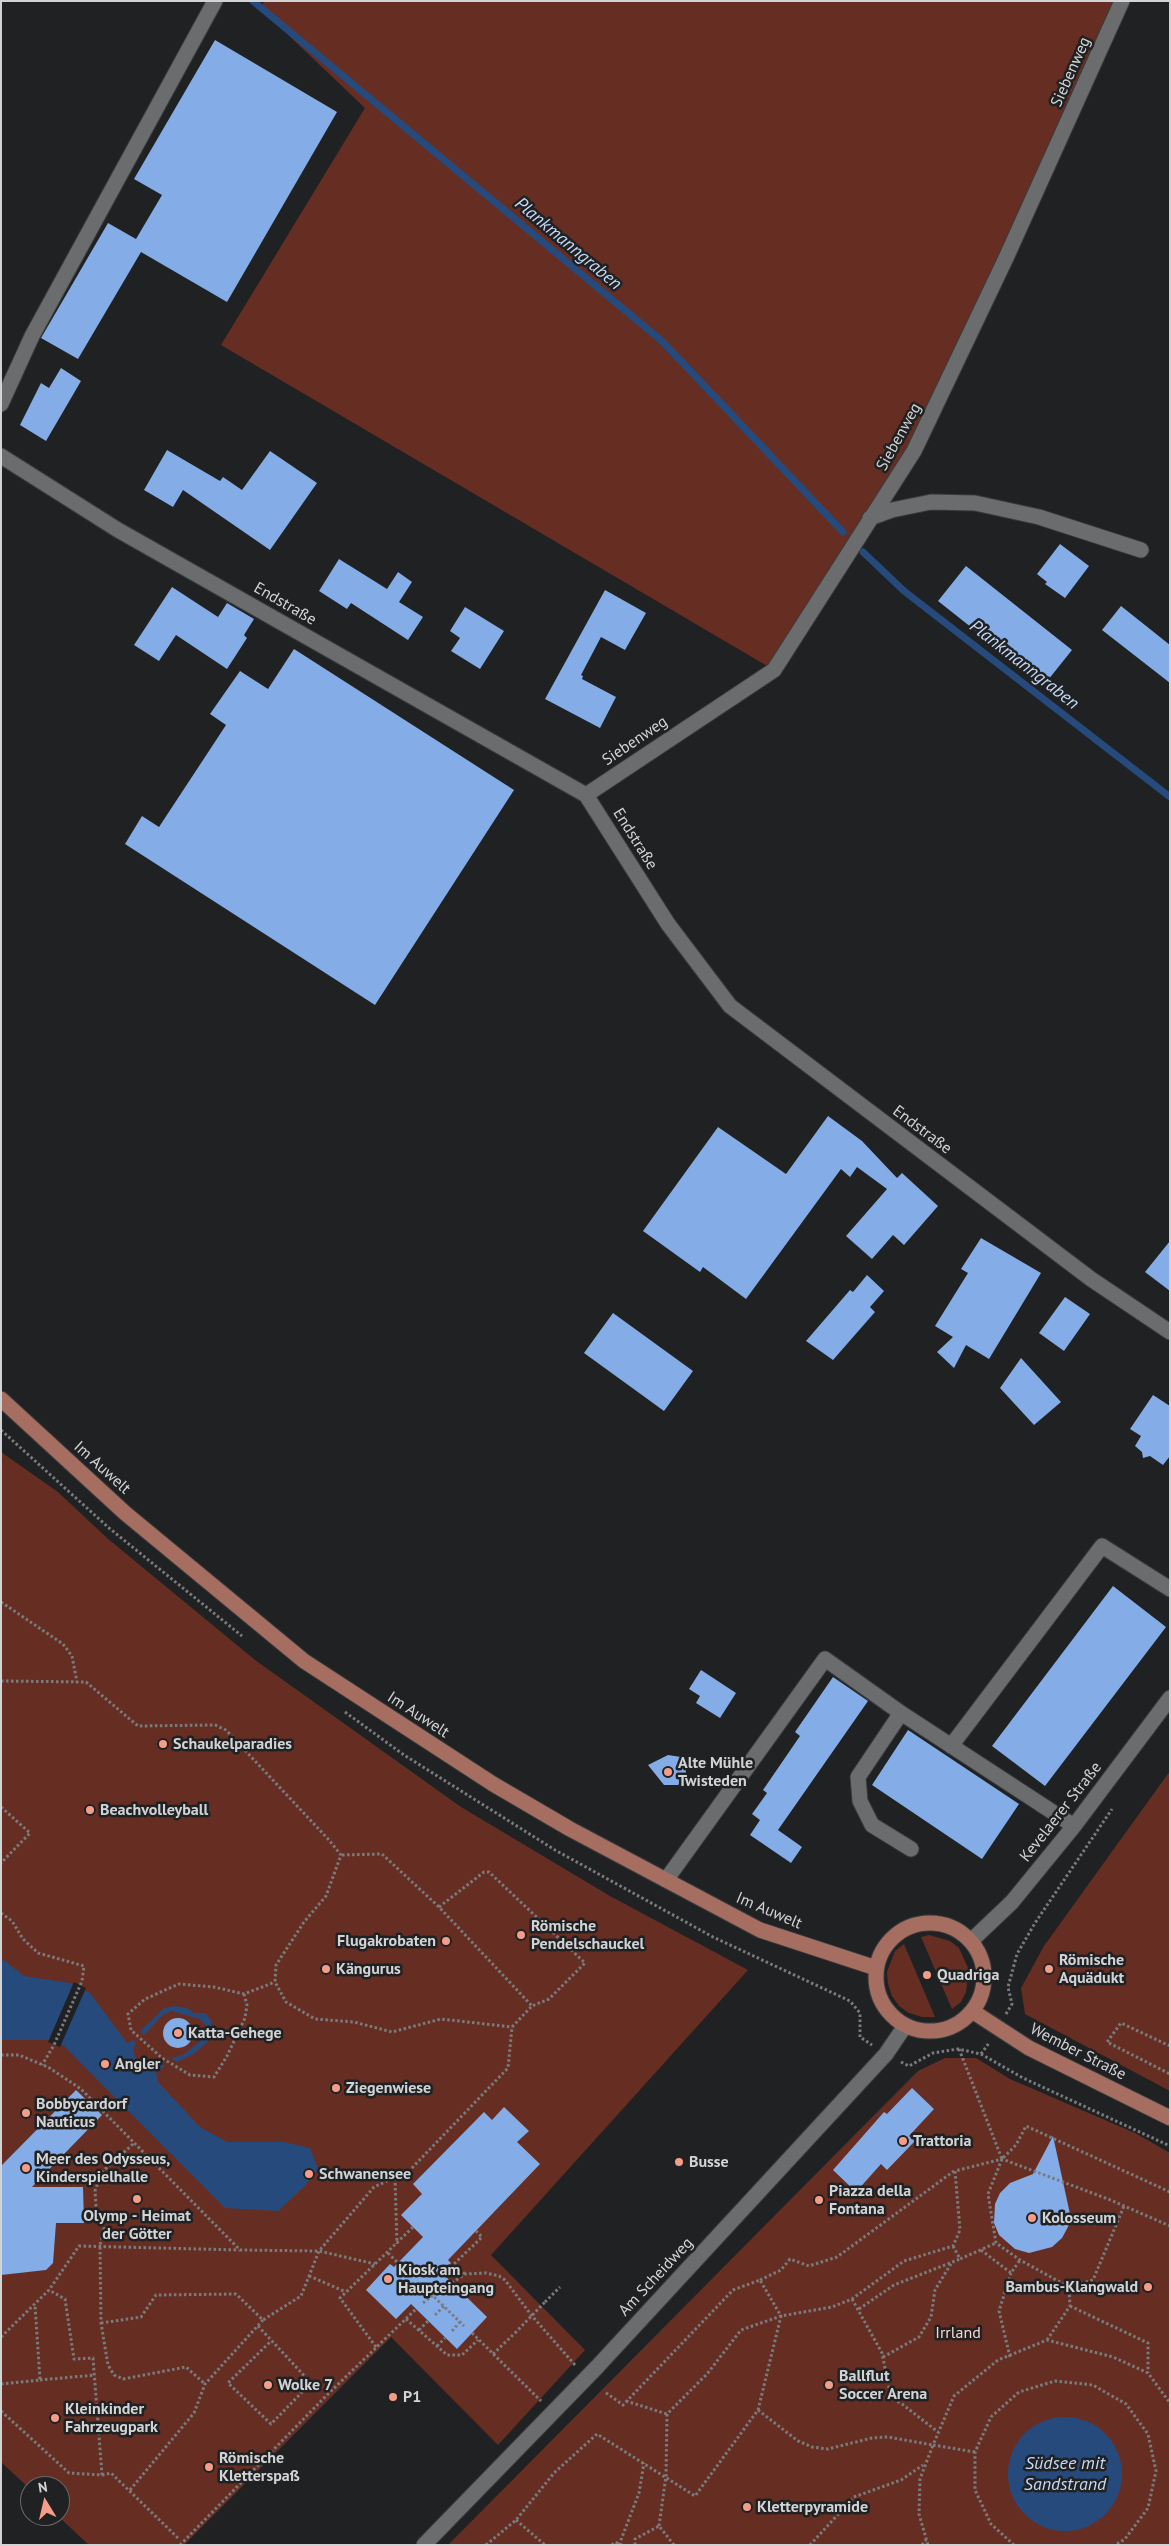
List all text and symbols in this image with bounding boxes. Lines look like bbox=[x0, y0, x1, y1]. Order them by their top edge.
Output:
street label: Siebenweg bbox=[1047, 34, 1095, 110]
water label: Plankmanngraben bbox=[510, 193, 626, 295]
street label: Siebenweg bbox=[873, 400, 925, 474]
street label: Endstraße bbox=[250, 578, 320, 630]
water label: Plankmanngraben bbox=[965, 616, 1083, 714]
street label: Siebenweg bbox=[599, 712, 671, 770]
street label: Endstraße bbox=[609, 805, 661, 873]
street label: Endstraße bbox=[889, 1102, 955, 1158]
street label: Im Auwelt bbox=[70, 1438, 134, 1498]
street label: Im Auwelt bbox=[384, 1688, 452, 1742]
place label: Schaukelparadies bbox=[173, 1734, 292, 1754]
marker: Schaukelparadies bbox=[157, 1738, 169, 1750]
place label: Alte Mühle Twisteden bbox=[678, 1753, 753, 1791]
street label: Kevelaerer Straße bbox=[1016, 1758, 1106, 1866]
marker: Alte Mühle Twisteden bbox=[662, 1766, 674, 1778]
place label: Beachvolleyball bbox=[100, 1800, 208, 1820]
marker: Beachvolleyball bbox=[84, 1804, 96, 1816]
street label: Im Auwelt bbox=[733, 1889, 805, 1933]
place label: Römische Pendelschauckel bbox=[531, 1916, 644, 1954]
marker: Römische Pendelschauckel bbox=[515, 1929, 527, 1941]
place label: Flugakrobaten bbox=[337, 1931, 436, 1951]
marker: Flugakrobaten bbox=[440, 1935, 452, 1947]
place label: Römische Aquädukt bbox=[1059, 1950, 1124, 1988]
place label: Kängurus bbox=[336, 1959, 401, 1979]
marker: Kängurus bbox=[320, 1963, 332, 1975]
marker: Römische Aquädukt bbox=[1043, 1963, 1055, 1975]
place label: Quadriga bbox=[937, 1965, 999, 1985]
marker: Quadriga bbox=[921, 1969, 933, 1981]
street label: Wember Straße bbox=[1027, 2020, 1129, 2084]
place label: Katta-Gehege bbox=[188, 2023, 282, 2043]
marker: Katta-Gehege bbox=[172, 2027, 184, 2039]
place label: Angler bbox=[115, 2054, 160, 2074]
marker: Angler bbox=[99, 2058, 111, 2070]
place label: Ziegenwiese bbox=[346, 2078, 431, 2098]
marker: Ziegenwiese bbox=[330, 2082, 342, 2094]
place label: Bobbycardorf Nauticus bbox=[36, 2094, 127, 2132]
marker: Bobbycardorf Nauticus bbox=[20, 2107, 32, 2119]
place label: Trattoria bbox=[913, 2131, 971, 2151]
marker: Trattoria bbox=[897, 2135, 909, 2147]
place label: Meer des Odysseus, Kinderspielhalle bbox=[36, 2149, 170, 2187]
place label: Busse bbox=[689, 2152, 729, 2172]
marker: Busse bbox=[673, 2156, 685, 2168]
marker: Meer des Odysseus, Kinderspielhalle bbox=[20, 2162, 32, 2174]
place label: Schwanensee bbox=[319, 2164, 411, 2184]
marker: Schwanensee bbox=[303, 2168, 315, 2180]
place label: Piazza della Fontana bbox=[829, 2181, 911, 2219]
marker: Olymp - Heimat der Götter bbox=[131, 2193, 143, 2205]
marker: Piazza della Fontana bbox=[813, 2194, 825, 2206]
place label: Olymp - Heimat der Götter bbox=[83, 2206, 191, 2244]
place label: Kolosseum bbox=[1042, 2208, 1116, 2228]
marker: Kolosseum bbox=[1026, 2212, 1038, 2224]
street label: Am Scheidweg bbox=[615, 2234, 697, 2320]
place label: Kiosk am Haupteingang bbox=[398, 2260, 494, 2298]
marker: Kiosk am Haupteingang bbox=[382, 2273, 394, 2285]
place label: Bambus-Klangwald bbox=[1005, 2277, 1138, 2297]
marker: Bambus-Klangwald bbox=[1142, 2281, 1154, 2293]
park label: Irrland bbox=[935, 2323, 981, 2343]
place label: Ballflut Soccer Arena bbox=[839, 2366, 927, 2404]
place label: Wolke 7 bbox=[278, 2375, 333, 2395]
marker: Wolke 7 bbox=[262, 2379, 274, 2391]
marker: Ballflut Soccer Arena bbox=[823, 2379, 835, 2391]
place label: P1 bbox=[403, 2387, 421, 2407]
marker: P1 bbox=[387, 2391, 399, 2403]
place label: Kleinkinder Fahrzeugpark bbox=[65, 2399, 158, 2437]
marker: Kleinkinder Fahrzeugpark bbox=[49, 2412, 61, 2424]
place label: Römische Kletterspaß bbox=[219, 2448, 300, 2486]
water label: Südsee mit Sandstrand bbox=[1024, 2453, 1106, 2496]
marker: Römische Kletterspaß bbox=[203, 2461, 215, 2473]
north arrow bbox=[20, 2476, 70, 2526]
text: N bbox=[37, 2478, 49, 2497]
place label: Kletterpyramide bbox=[757, 2497, 868, 2517]
marker: Kletterpyramide bbox=[741, 2501, 753, 2513]

